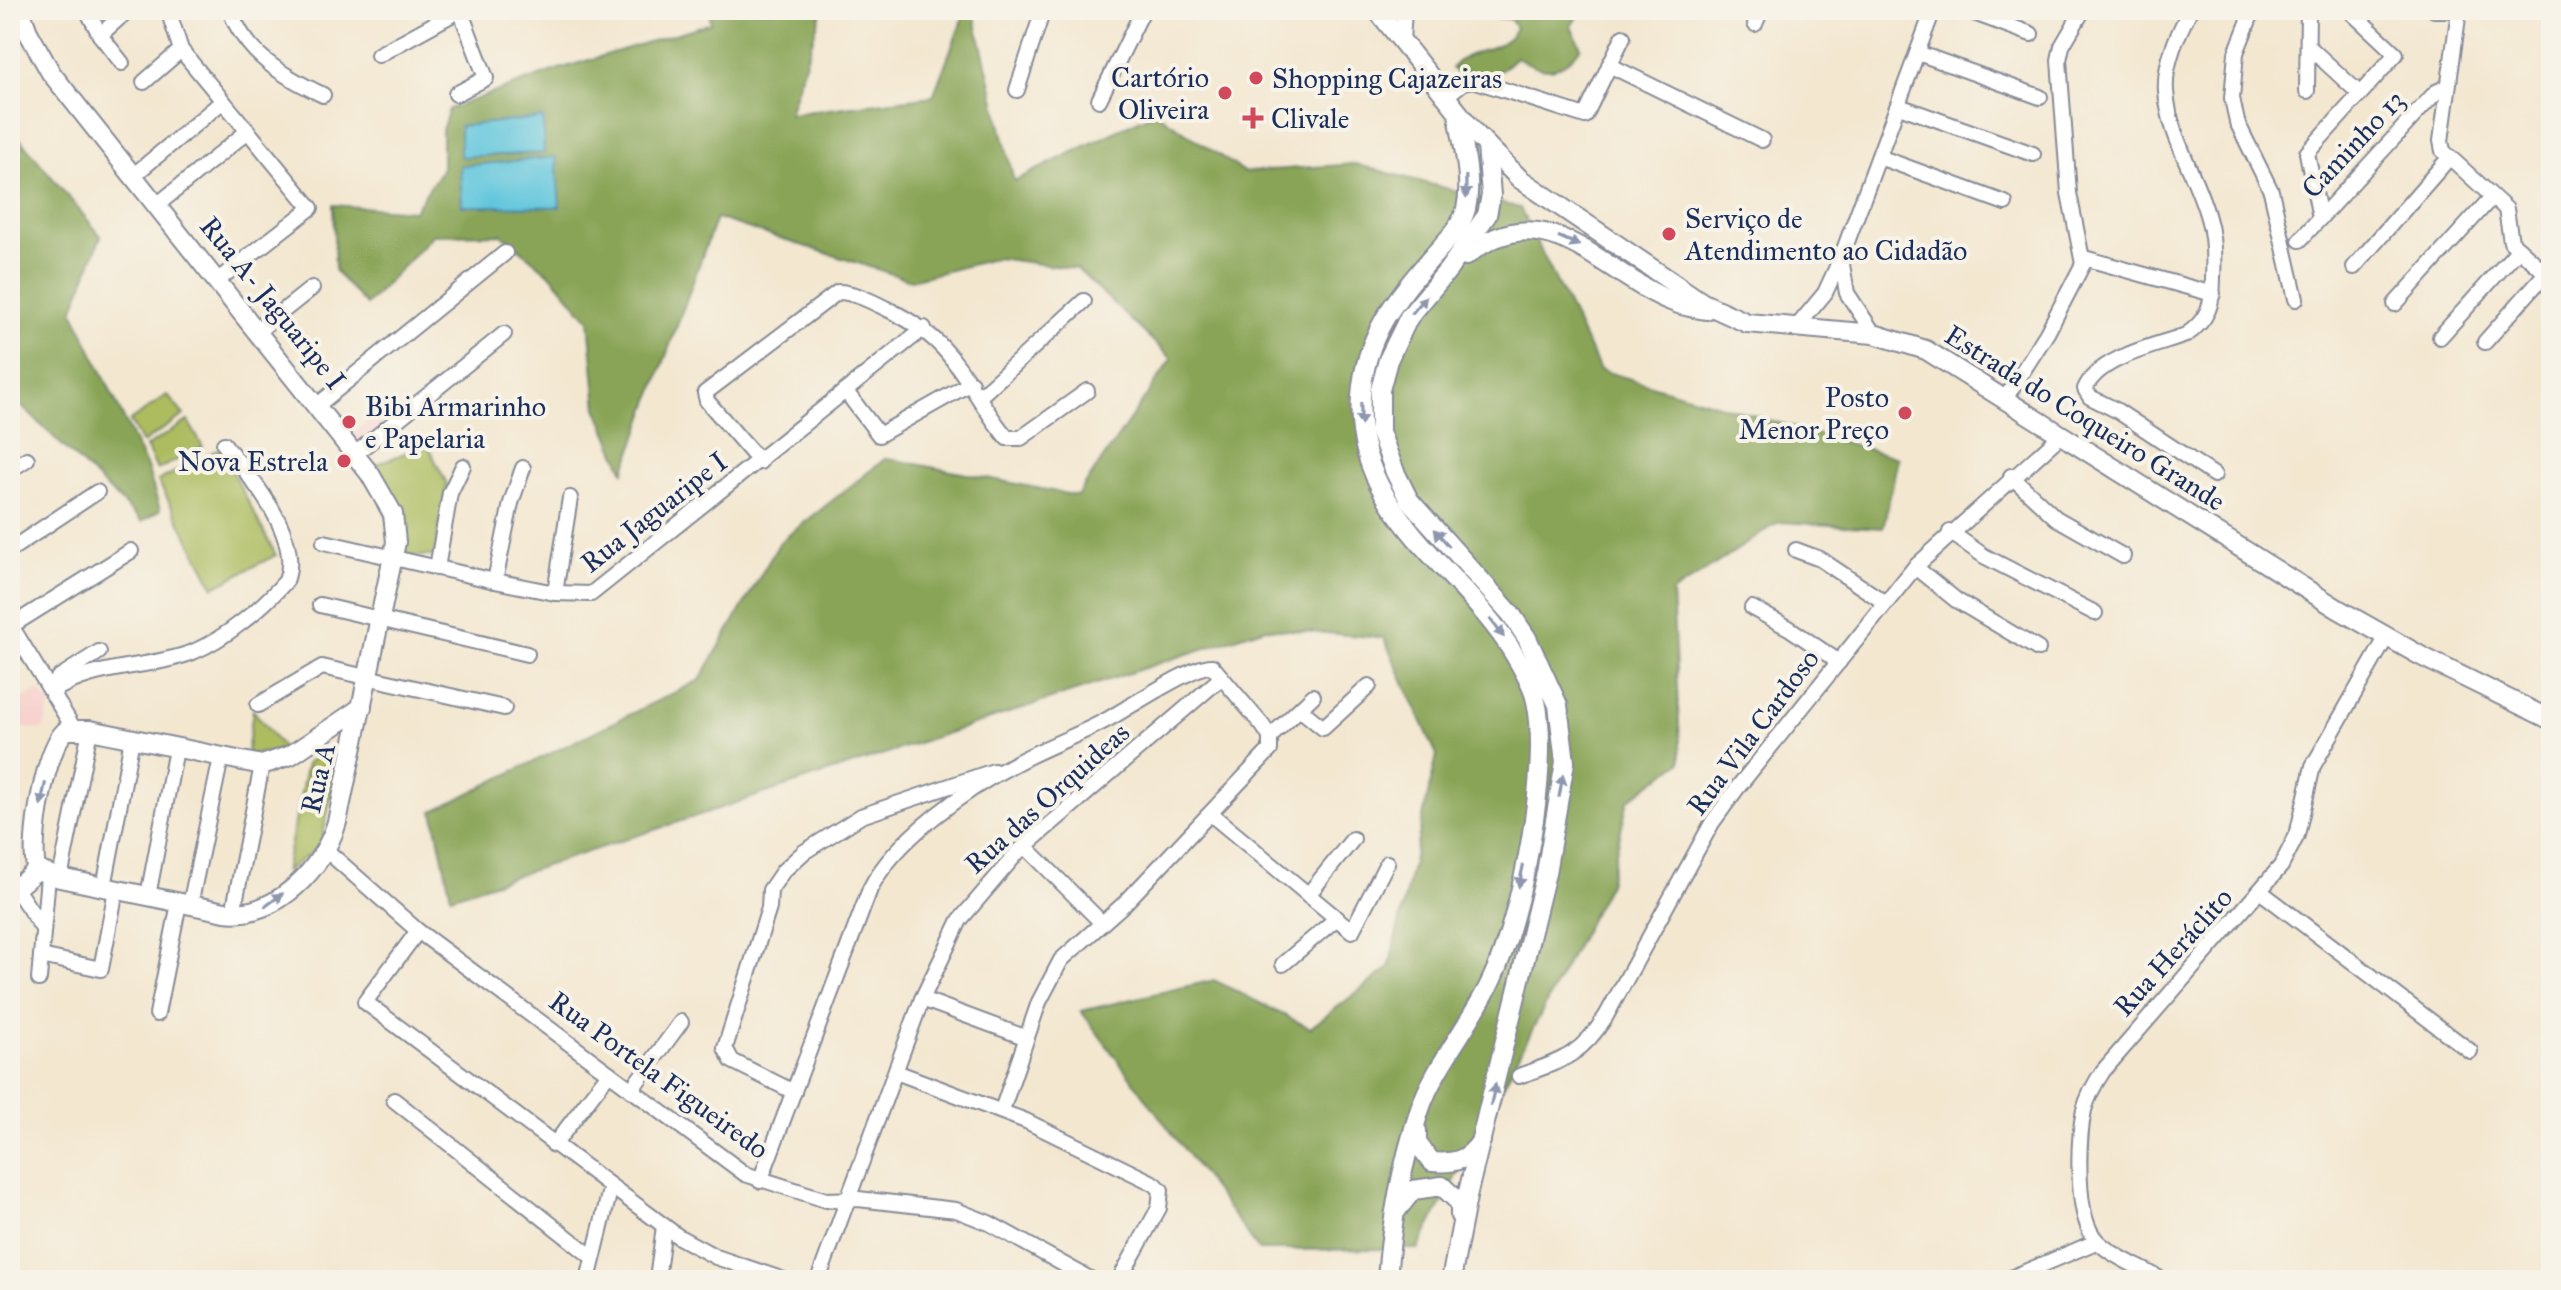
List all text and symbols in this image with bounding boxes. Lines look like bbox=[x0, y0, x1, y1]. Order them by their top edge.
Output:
place label: Cartório Oliveira bbox=[1111, 60, 1209, 127]
place label: Shopping Cajazeiras bbox=[1272, 61, 1502, 96]
marker: Shopping Cajazeiras bbox=[1247, 69, 1265, 87]
street label: Caminho 13 bbox=[2294, 83, 2412, 205]
marker: Cartório Oliveira bbox=[1216, 84, 1234, 102]
place label: Clivale bbox=[1271, 101, 1349, 136]
marker: Clivale bbox=[1242, 107, 1264, 129]
one-way arrow bbox=[1460, 175, 1473, 200]
place label: Serviço de Atendimento ao Cidadão bbox=[1684, 201, 1967, 268]
street label: Rua A- Jaguaripe I bbox=[192, 209, 354, 397]
marker: Serviço de Atendimento ao Cidadão bbox=[1660, 225, 1678, 243]
one-way arrow bbox=[1557, 234, 1581, 247]
one-way arrow bbox=[1410, 296, 1427, 316]
street label: Estrada do Coqueiro Grande bbox=[1938, 317, 2232, 519]
place label: Posto Menor Preço bbox=[1739, 380, 1889, 447]
place label: Bibi Armarinho e Papelaria bbox=[365, 389, 546, 456]
one-way arrow bbox=[1355, 402, 1367, 427]
marker: Posto Menor Preço bbox=[1896, 404, 1914, 422]
marker: Bibi Armarinho e Papelaria bbox=[340, 413, 358, 431]
place label: Nova Estrela bbox=[178, 444, 328, 479]
street label: Rua Jaguaripe I bbox=[574, 444, 734, 580]
marker: Nova Estrela bbox=[335, 452, 353, 470]
one-way arrow bbox=[1433, 528, 1451, 547]
one-way arrow bbox=[1488, 618, 1504, 638]
street label: Rua Vila Cardoso bbox=[1679, 642, 1827, 822]
street label: Rua das Orquideas bbox=[957, 715, 1137, 881]
street label: Rua A bbox=[293, 739, 343, 817]
one-way arrow bbox=[1555, 774, 1568, 799]
one-way arrow bbox=[36, 781, 49, 806]
one-way arrow bbox=[1514, 864, 1527, 889]
street label: Rua Heráclito bbox=[2106, 880, 2240, 1024]
one-way arrow bbox=[264, 893, 284, 909]
street label: Rua Portela Figueiredo bbox=[542, 983, 776, 1167]
one-way arrow bbox=[1487, 1082, 1500, 1107]

